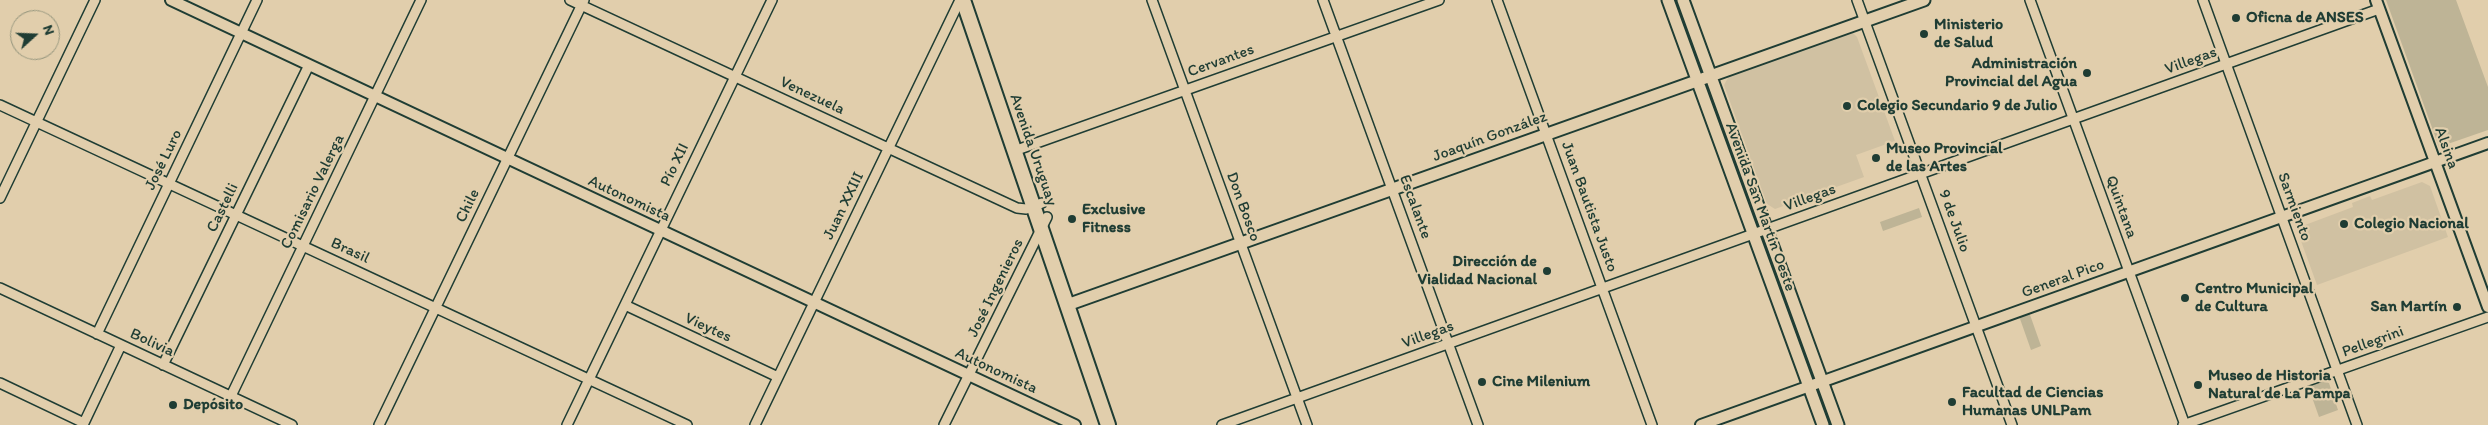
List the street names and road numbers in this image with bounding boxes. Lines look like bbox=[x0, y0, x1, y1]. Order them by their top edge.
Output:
street label: Cervantes bbox=[1185, 40, 1257, 82]
street label: Villegas bbox=[2162, 43, 2220, 79]
street label: Venezuela bbox=[777, 73, 847, 119]
street label: Avenida Uruguay bbox=[1005, 92, 1061, 208]
street label: Joaquín González bbox=[1430, 107, 1550, 167]
street label: Avenida San Martín Oeste bbox=[1721, 120, 1799, 294]
street label: Alsina bbox=[2430, 125, 2462, 171]
street label: José Luro bbox=[141, 126, 187, 194]
street label: Comisario Valerga bbox=[277, 131, 349, 253]
street label: Juan Bautista Justo bbox=[1556, 139, 1622, 275]
street label: Pío XII bbox=[656, 140, 694, 190]
street label: Juan XXIII bbox=[819, 169, 869, 243]
street label: Don Bosco bbox=[1222, 170, 1264, 244]
street label: Sarmiento bbox=[2273, 170, 2315, 244]
street label: Autonomista bbox=[585, 172, 673, 226]
street label: Escalante bbox=[1395, 172, 1435, 242]
street label: Quintana bbox=[2101, 173, 2141, 241]
street label: Castelli bbox=[203, 180, 243, 236]
street label: Villegas bbox=[1781, 180, 1839, 216]
street label: Chile bbox=[452, 186, 484, 226]
street label: 9 de Julio bbox=[1934, 187, 1974, 255]
street label: Brasil bbox=[327, 234, 373, 268]
street label: José Ingenieros bbox=[964, 236, 1028, 340]
street label: General Pico bbox=[2019, 255, 2107, 303]
street label: Vieytes bbox=[682, 309, 734, 347]
street label: Villegas bbox=[1399, 317, 1457, 353]
street label: Pellegrini bbox=[2340, 322, 2406, 362]
street label: Bolivia bbox=[127, 324, 177, 362]
street label: Autonomista bbox=[952, 344, 1040, 398]

